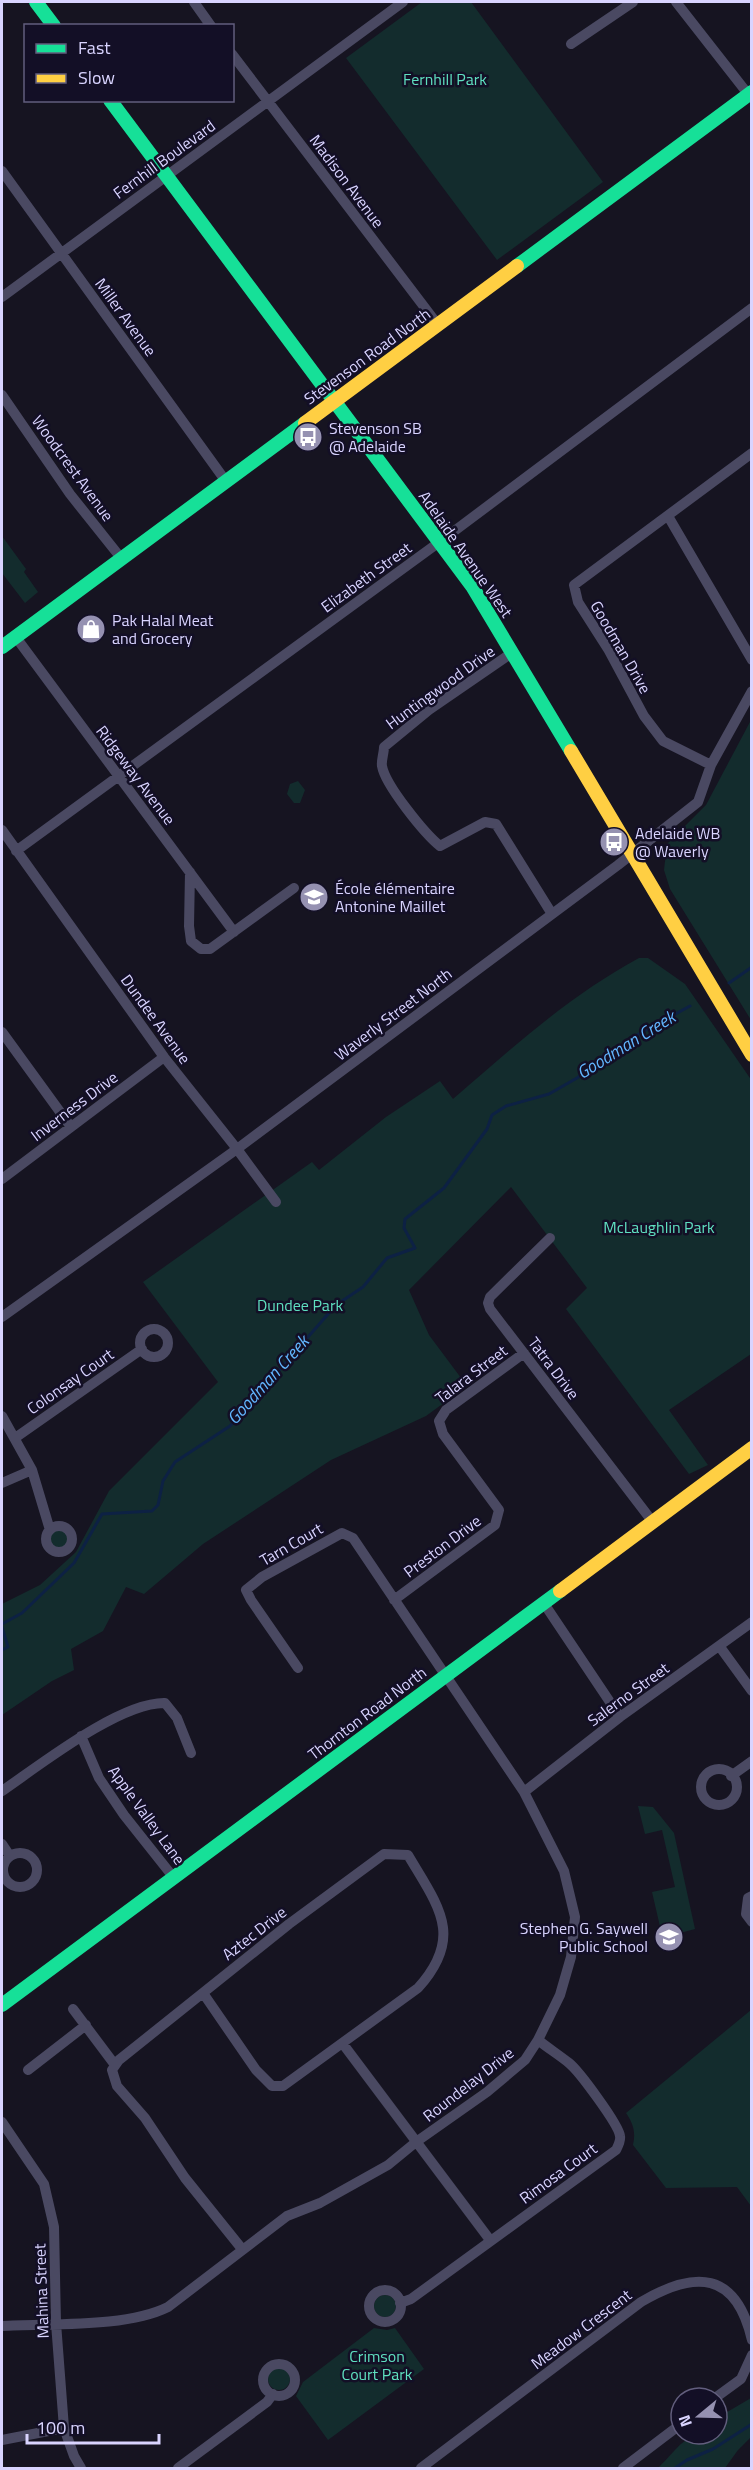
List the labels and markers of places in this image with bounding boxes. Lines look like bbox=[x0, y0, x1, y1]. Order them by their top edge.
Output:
place label: Stevenson SB @ Adelaide bbox=[329, 416, 422, 458]
bus stop icon: Stevenson SB @ Adelaide bbox=[292, 421, 324, 453]
place label: Pak Halal Meat and Grocery bbox=[112, 608, 214, 650]
shop icon: Pak Halal Meat and Grocery bbox=[75, 613, 107, 645]
place label: Adelaide WB @ Waverly bbox=[635, 821, 720, 863]
bus stop icon: Adelaide WB @ Waverly bbox=[598, 826, 630, 858]
place label: École élémentaire Antonine Maillet bbox=[335, 876, 455, 918]
school or university icon: École élémentaire Antonine Maillet bbox=[298, 881, 330, 913]
place label: Stephen G. Saywell Public School bbox=[520, 1916, 648, 1958]
school or university icon: Stephen G. Saywell Public School bbox=[653, 1921, 685, 1953]

